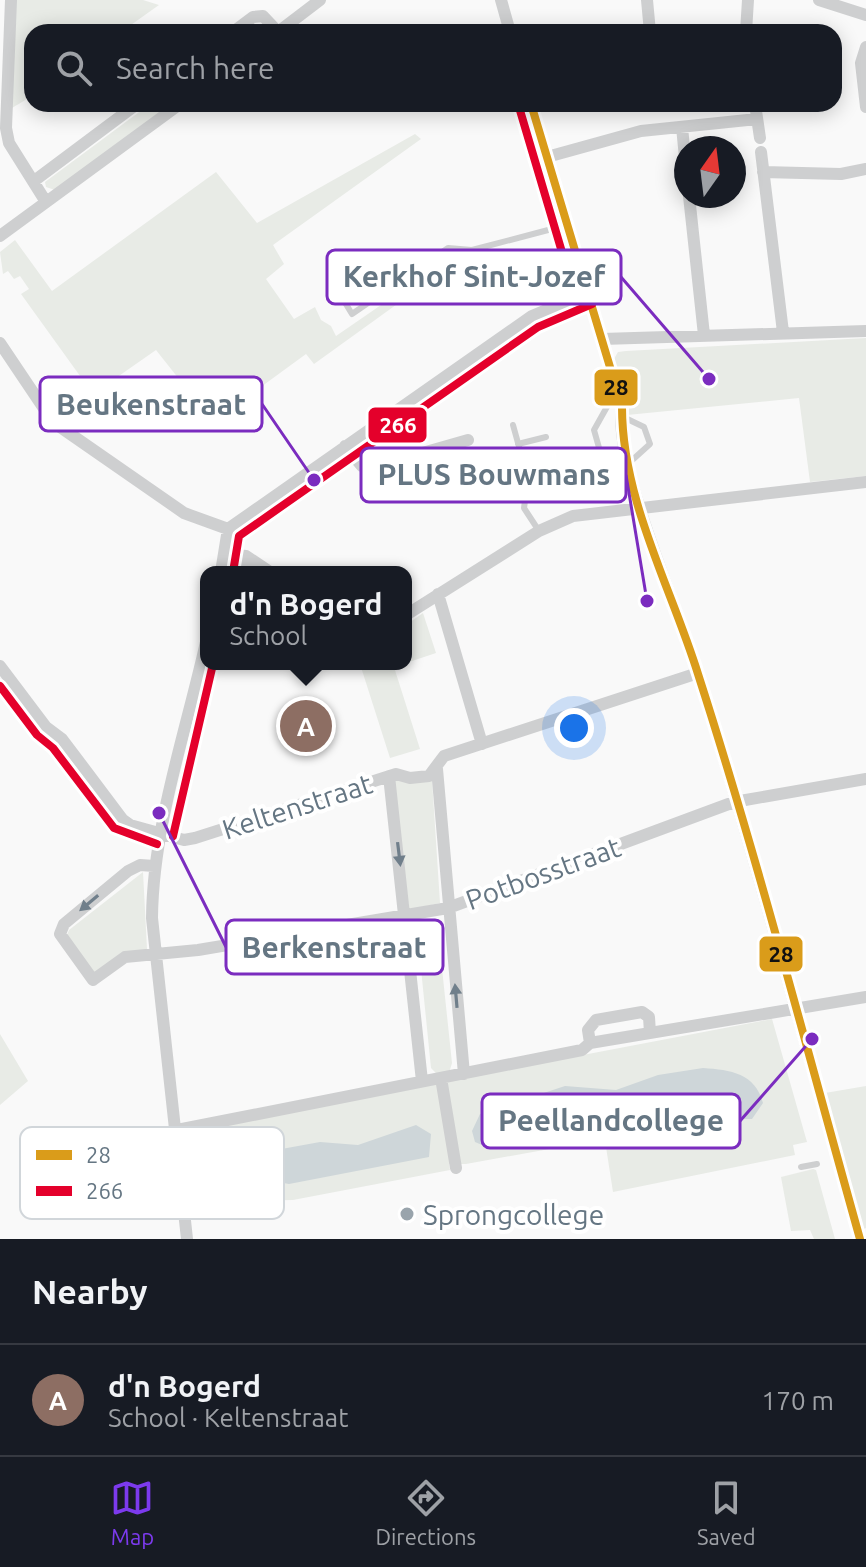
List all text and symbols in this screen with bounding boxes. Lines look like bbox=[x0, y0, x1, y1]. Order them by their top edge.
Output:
search box bbox=[24, 24, 842, 112]
icon: search bbox=[52, 46, 96, 90]
text: Search here bbox=[116, 51, 275, 85]
north arrow bbox=[674, 136, 746, 208]
callout: Kerkhof Sint-Jozef bbox=[327, 250, 621, 304]
text: Kerkhof Sint-Jozef bbox=[343, 259, 606, 293]
line badge: 28 bbox=[593, 368, 639, 407]
text: 28 bbox=[604, 374, 628, 399]
callout: Beukenstraat bbox=[40, 377, 262, 431]
text: Beukenstraat bbox=[56, 387, 246, 421]
line badge: 266 bbox=[367, 406, 428, 444]
text: 266 bbox=[379, 412, 417, 437]
callout: PLUS Bouwmans bbox=[361, 448, 626, 502]
text: PLUS Bouwmans bbox=[378, 457, 610, 491]
popup bbox=[200, 566, 412, 670]
text: d'n Bogerd bbox=[230, 587, 382, 621]
text: School bbox=[230, 621, 307, 650]
pin: A bbox=[280, 696, 332, 756]
your location bbox=[554, 708, 594, 748]
street label: Keltenstraat bbox=[218, 767, 376, 845]
street label: Potbosstraat bbox=[461, 831, 625, 915]
one-way arrow bbox=[392, 842, 405, 867]
one-way arrow bbox=[80, 894, 100, 911]
callout: Berkenstraat bbox=[226, 920, 443, 974]
text: Berkenstraat bbox=[242, 930, 427, 964]
line badge: 28 bbox=[758, 935, 804, 973]
text: 28 bbox=[769, 941, 793, 966]
one-way arrow bbox=[450, 983, 463, 1008]
callout: Peellandcollege bbox=[482, 1094, 740, 1148]
text: Peellandcollege bbox=[498, 1103, 724, 1137]
legend bbox=[20, 1127, 284, 1219]
text: 28 bbox=[86, 1142, 111, 1167]
text: 266 bbox=[86, 1178, 123, 1203]
place label: Sprongcollege bbox=[423, 1199, 604, 1230]
marker: Sprongcollege bbox=[398, 1205, 416, 1223]
text: Nearby bbox=[32, 1272, 147, 1310]
text: d'n Bogerd bbox=[108, 1369, 261, 1403]
text: A bbox=[49, 1386, 67, 1415]
text: 170 m bbox=[762, 1386, 834, 1415]
text: School · Keltenstraat bbox=[108, 1403, 348, 1432]
tab: Map bbox=[110, 1476, 154, 1549]
tab: Directions bbox=[375, 1476, 476, 1549]
tab: Saved bbox=[697, 1476, 756, 1549]

